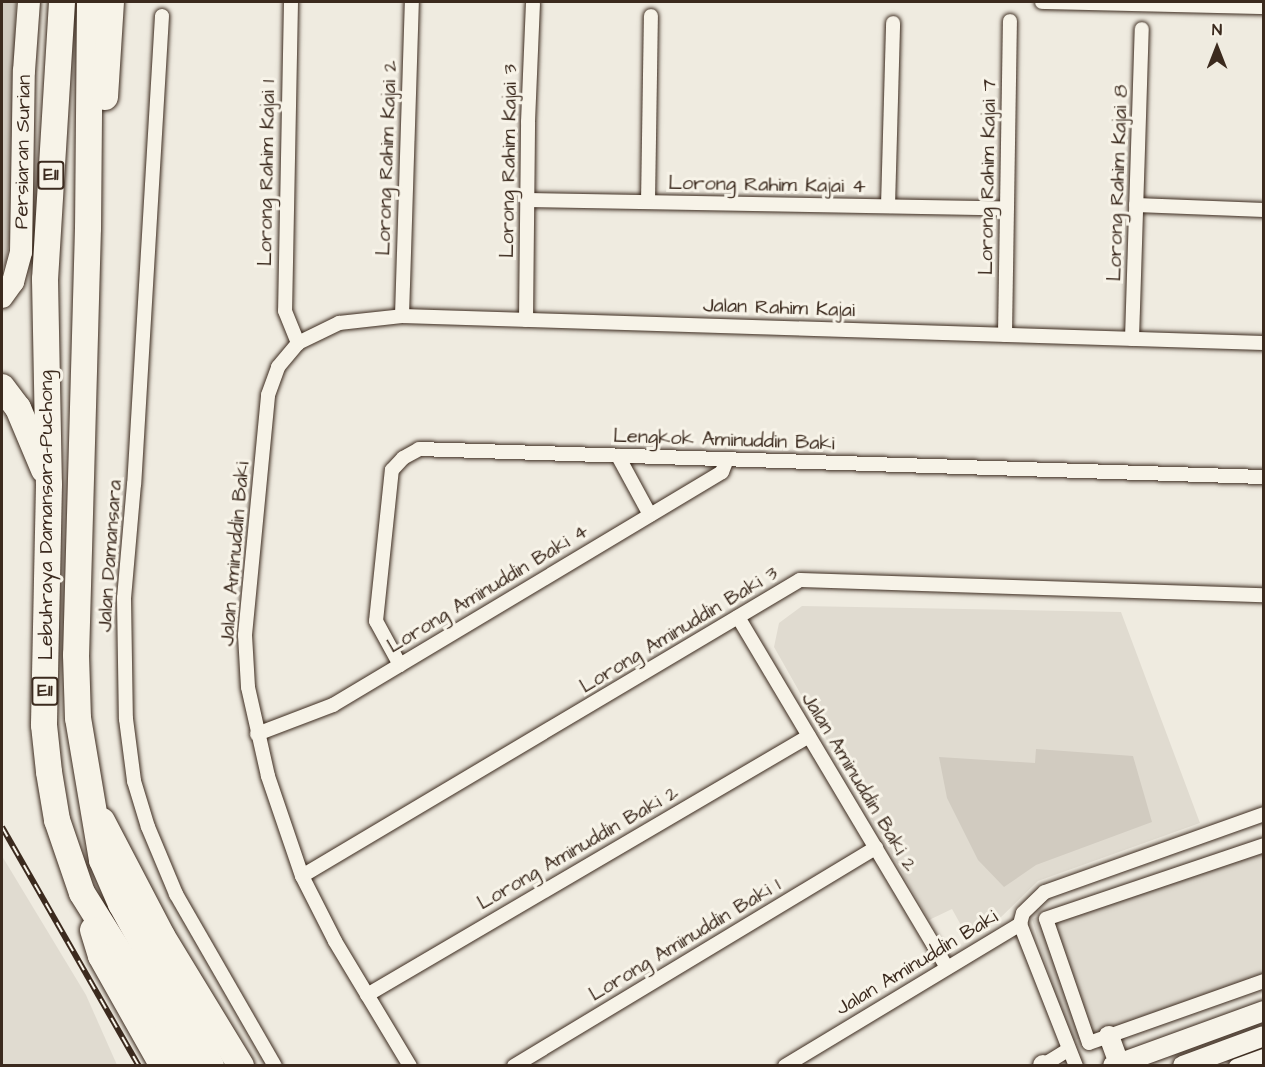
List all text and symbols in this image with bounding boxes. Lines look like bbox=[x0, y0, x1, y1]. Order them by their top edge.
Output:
north arrow bbox=[1187, 18, 1247, 78]
text: N bbox=[1212, 19, 1222, 41]
street label: Lorong Rahim Kajai 2 bbox=[372, 60, 402, 256]
street label: Lorong Rahim Kajai 3 bbox=[495, 64, 523, 258]
street label: Persiaran Surian bbox=[10, 75, 36, 229]
street label: Lorong Rahim Kajai 7 bbox=[974, 79, 1002, 275]
street label: Lorong Rahim Kajai 1 bbox=[253, 80, 281, 266]
street label: Lorong Rahim Kajai 8 bbox=[1103, 84, 1133, 282]
road number: E11 bbox=[36, 160, 66, 190]
street label: Lorong Rahim Kajai 4 bbox=[668, 171, 866, 199]
street label: Jalan Rahim Kajai bbox=[703, 293, 855, 323]
street label: Lebuhraya Damansara–Puchong bbox=[34, 370, 58, 660]
street label: Lengkok Aminuddin Baki bbox=[613, 424, 835, 456]
street label: Jalan Aminuddin Baki bbox=[215, 461, 255, 647]
street label: Jalan Damansara bbox=[93, 479, 127, 633]
street label: Lorong Aminuddin Baki 4 bbox=[383, 519, 593, 659]
street label: Lorong Aminuddin Baki 3 bbox=[576, 561, 782, 699]
road number: E11 bbox=[30, 676, 60, 706]
street label: Jalan Aminuddin Baki 2 bbox=[796, 688, 922, 876]
street label: Lorong Aminuddin Baki 2 bbox=[473, 781, 683, 915]
street label: Lorong Aminuddin Baki 1 bbox=[585, 873, 785, 1007]
street label: Jalan Aminuddin Baki bbox=[832, 905, 1002, 1021]

